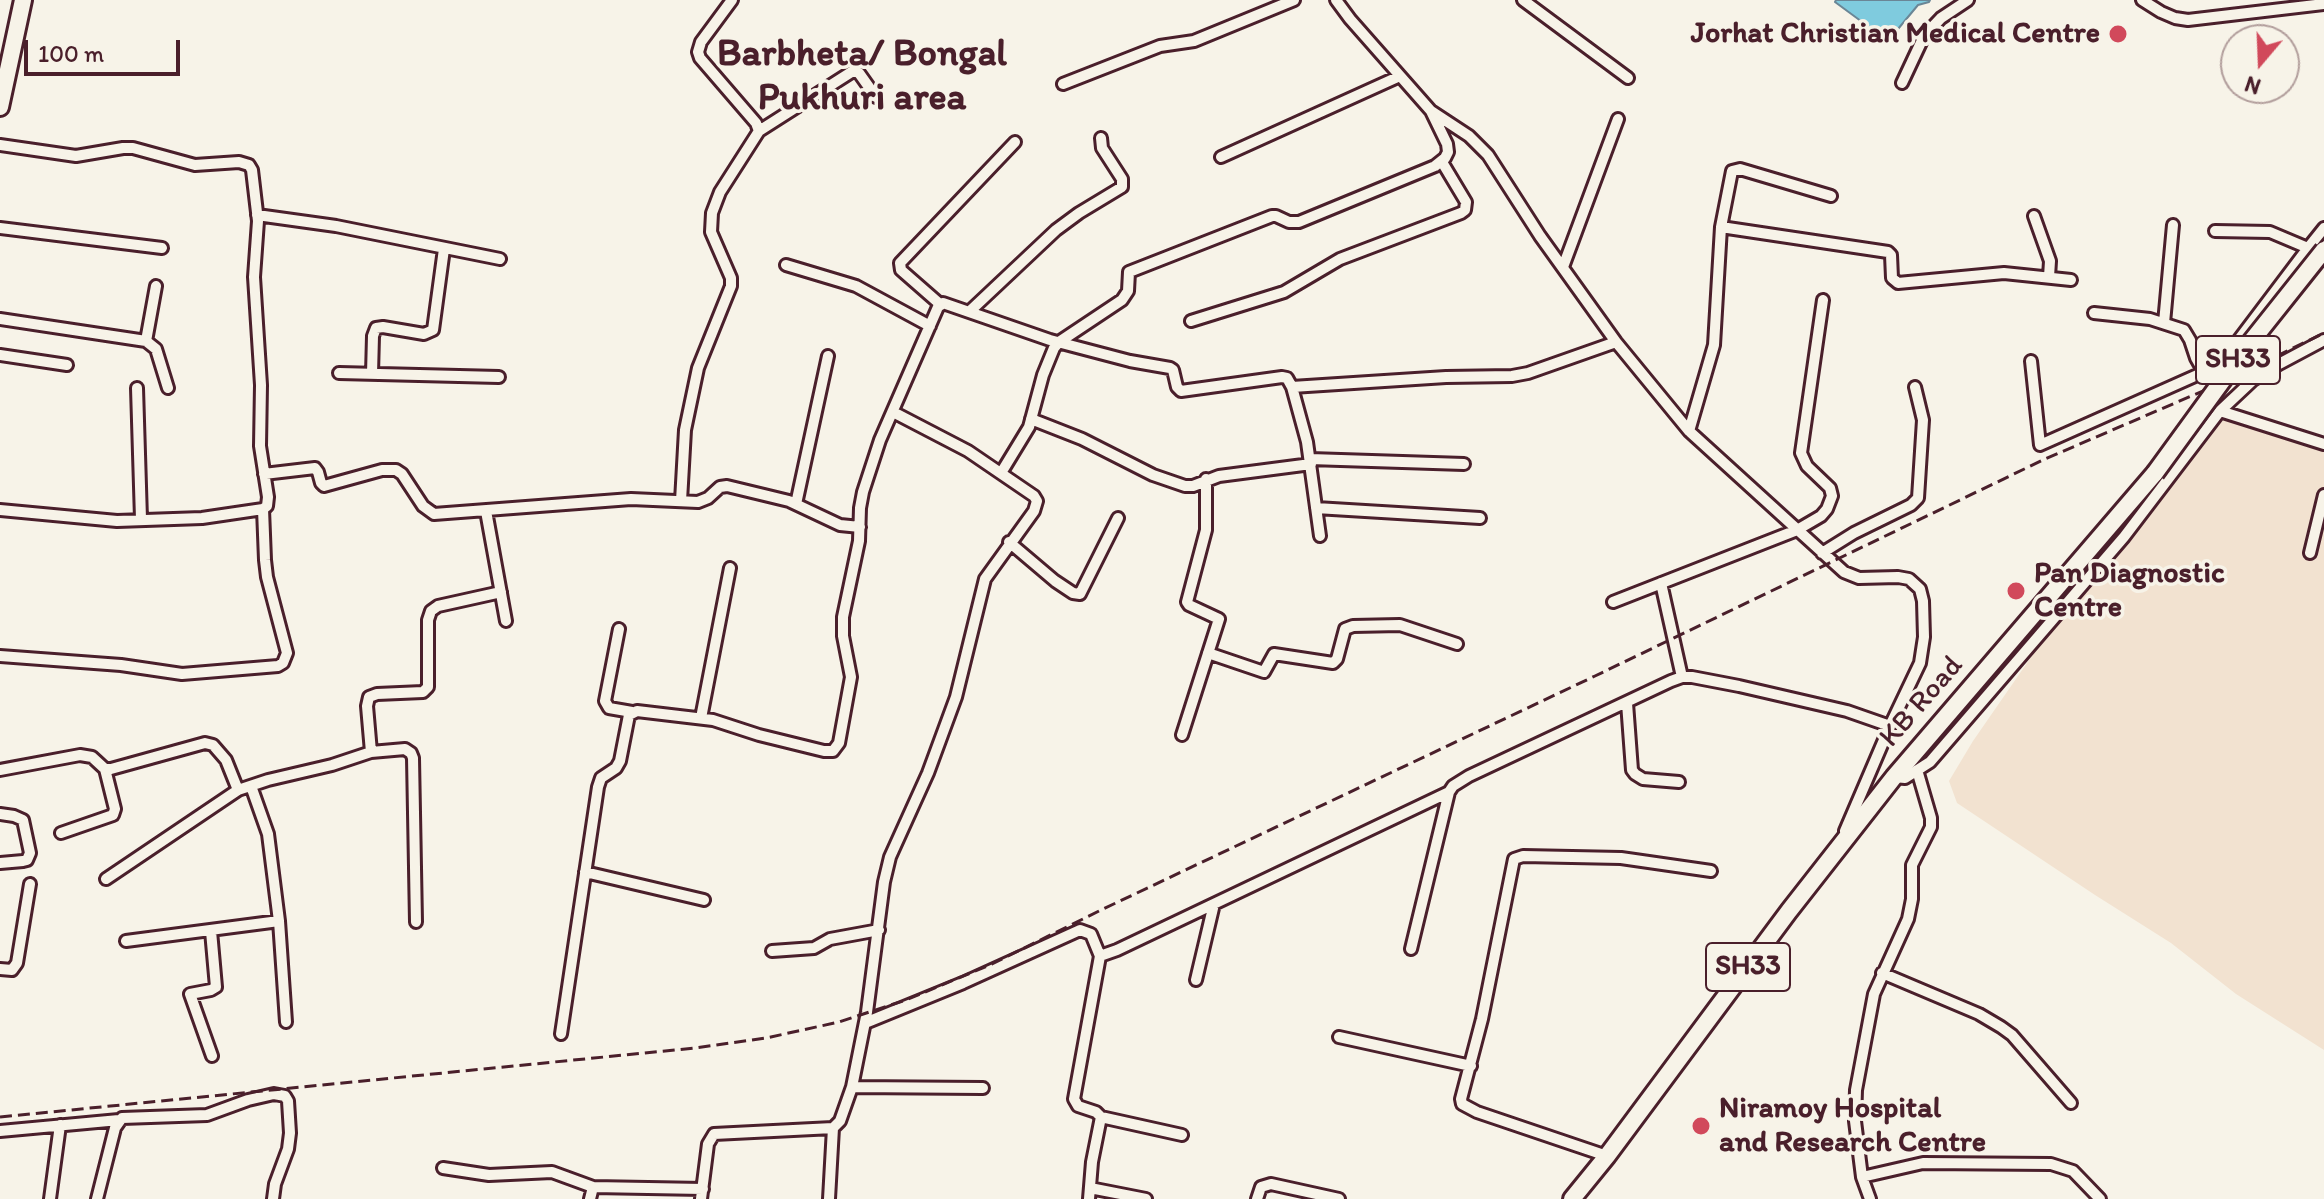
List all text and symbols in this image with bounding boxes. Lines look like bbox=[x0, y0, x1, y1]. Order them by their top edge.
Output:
place label: Jorhat Christian Medical Centre bbox=[1691, 16, 2100, 52]
marker: Jorhat Christian Medical Centre bbox=[2107, 23, 2129, 45]
scale bar bbox=[28, 24, 184, 74]
north arrow bbox=[2220, 24, 2300, 104]
district label: Barbheta/ Bongal Pukhuri area bbox=[717, 32, 1007, 122]
text: 100 m bbox=[38, 39, 104, 68]
text: N bbox=[2241, 70, 2264, 100]
road number: SH33 bbox=[2196, 336, 2280, 384]
place label: Pan Diagnostic Centre bbox=[2034, 556, 2225, 626]
marker: Pan Diagnostic Centre bbox=[2005, 580, 2027, 602]
street label: KB Road bbox=[1872, 649, 1972, 755]
road number: SH33 bbox=[1706, 943, 1790, 991]
place label: Niramoy Hospital and Research Centre bbox=[1719, 1091, 1986, 1162]
marker: Niramoy Hospital and Research Centre bbox=[1690, 1115, 1712, 1137]

